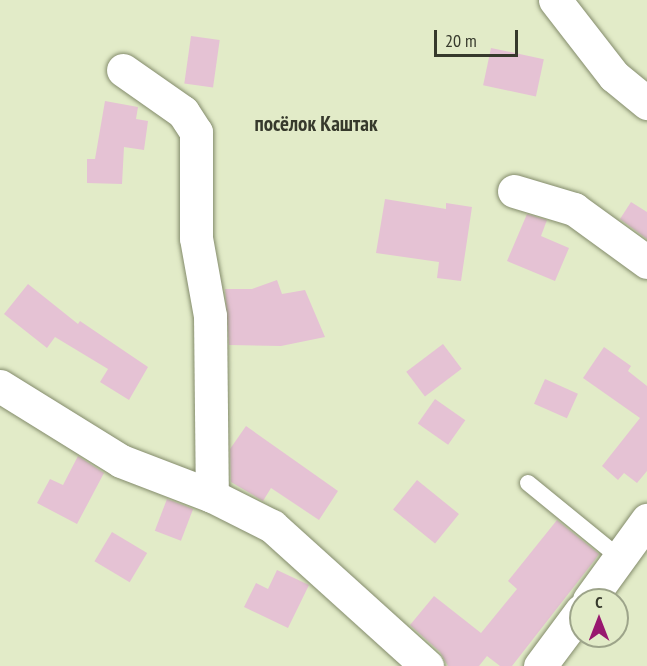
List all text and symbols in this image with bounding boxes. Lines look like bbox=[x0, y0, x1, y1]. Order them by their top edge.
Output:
scale bar bbox=[437, 18, 521, 56]
text: 20 m bbox=[445, 29, 477, 52]
district label: посёлок Каштак bbox=[254, 111, 378, 137]
north arrow bbox=[569, 588, 629, 648]
text: С bbox=[595, 592, 603, 612]

